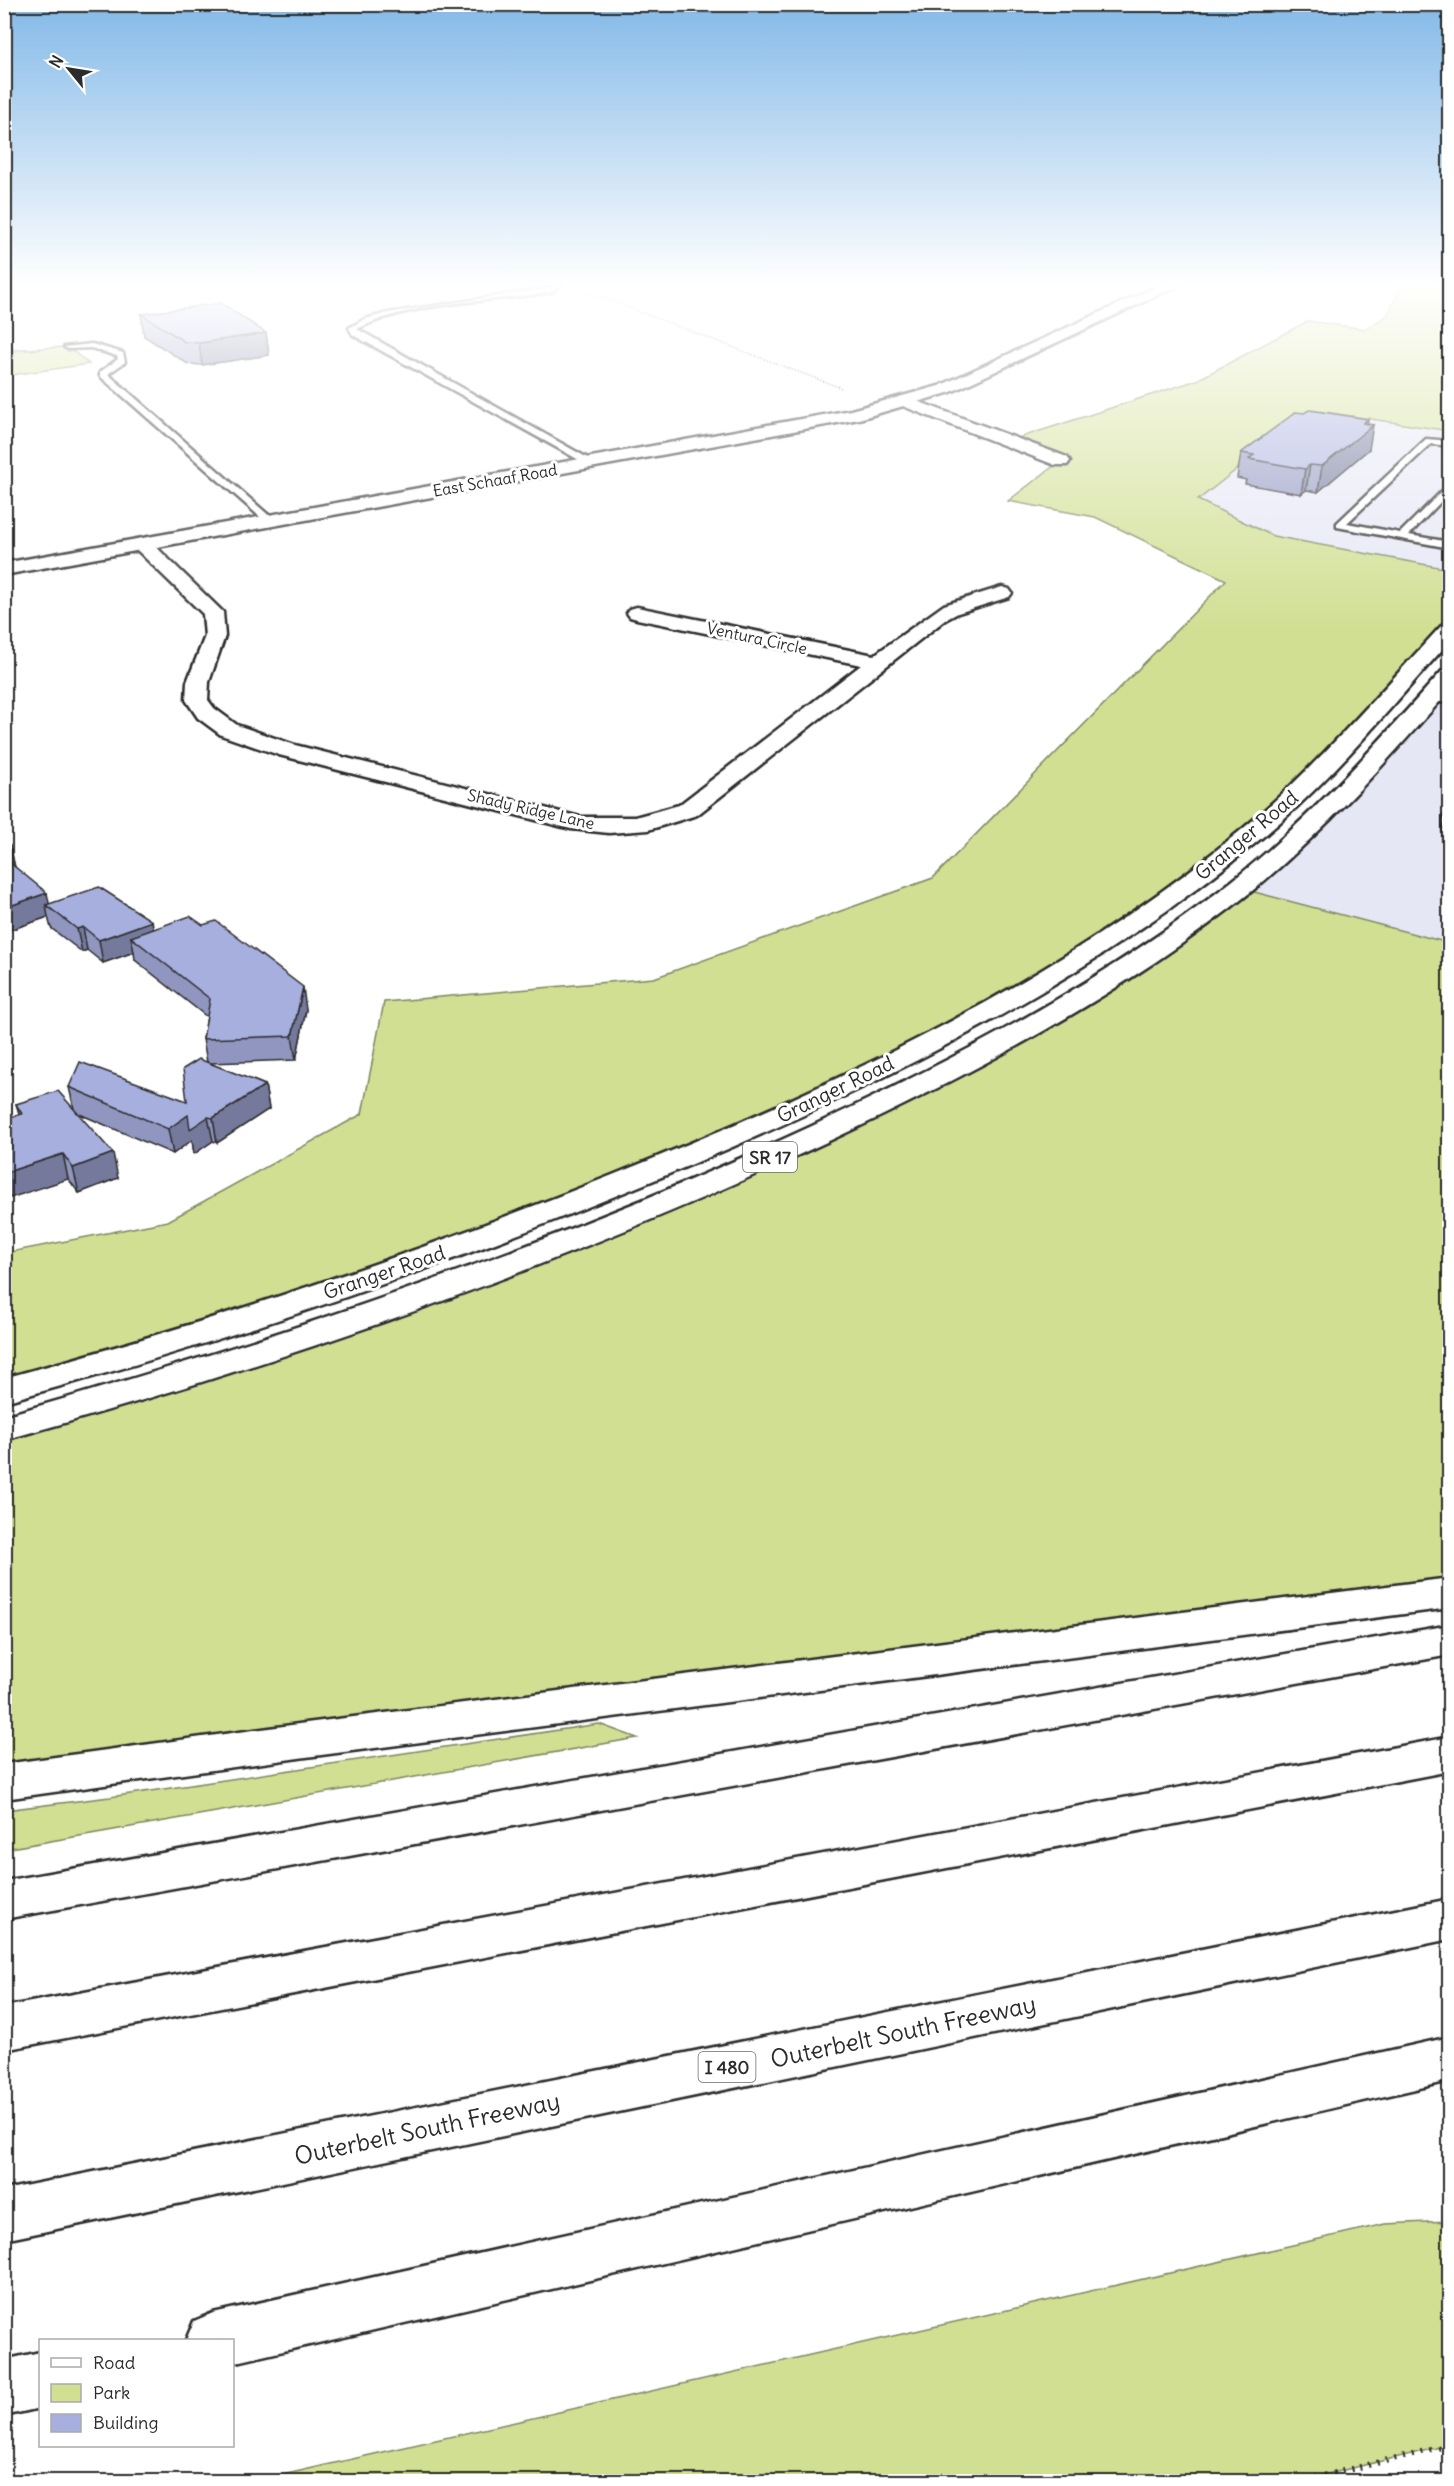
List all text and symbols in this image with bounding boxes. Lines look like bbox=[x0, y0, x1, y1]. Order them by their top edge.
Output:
north arrow bbox=[39, 39, 99, 99]
text: N bbox=[45, 52, 67, 71]
street label: East Schaaf Road bbox=[431, 459, 559, 501]
street label: Ventura Circle bbox=[705, 618, 809, 658]
street label: Granger Road bbox=[1189, 784, 1303, 885]
street label: Shady Ridge Lane bbox=[466, 785, 596, 833]
street label: Granger Road bbox=[772, 1050, 898, 1128]
road number: SR 17 bbox=[743, 1142, 797, 1172]
street label: Granger Road bbox=[320, 1239, 448, 1305]
street label: Outerbelt South Freeway bbox=[768, 1988, 1038, 2074]
road number: I 480 bbox=[698, 2052, 756, 2082]
street label: Outerbelt South Freeway bbox=[292, 2085, 562, 2171]
legend bbox=[39, 2339, 234, 2447]
text: Road bbox=[93, 2351, 136, 2374]
text: Park bbox=[93, 2381, 130, 2404]
text: Building bbox=[93, 2411, 158, 2434]

